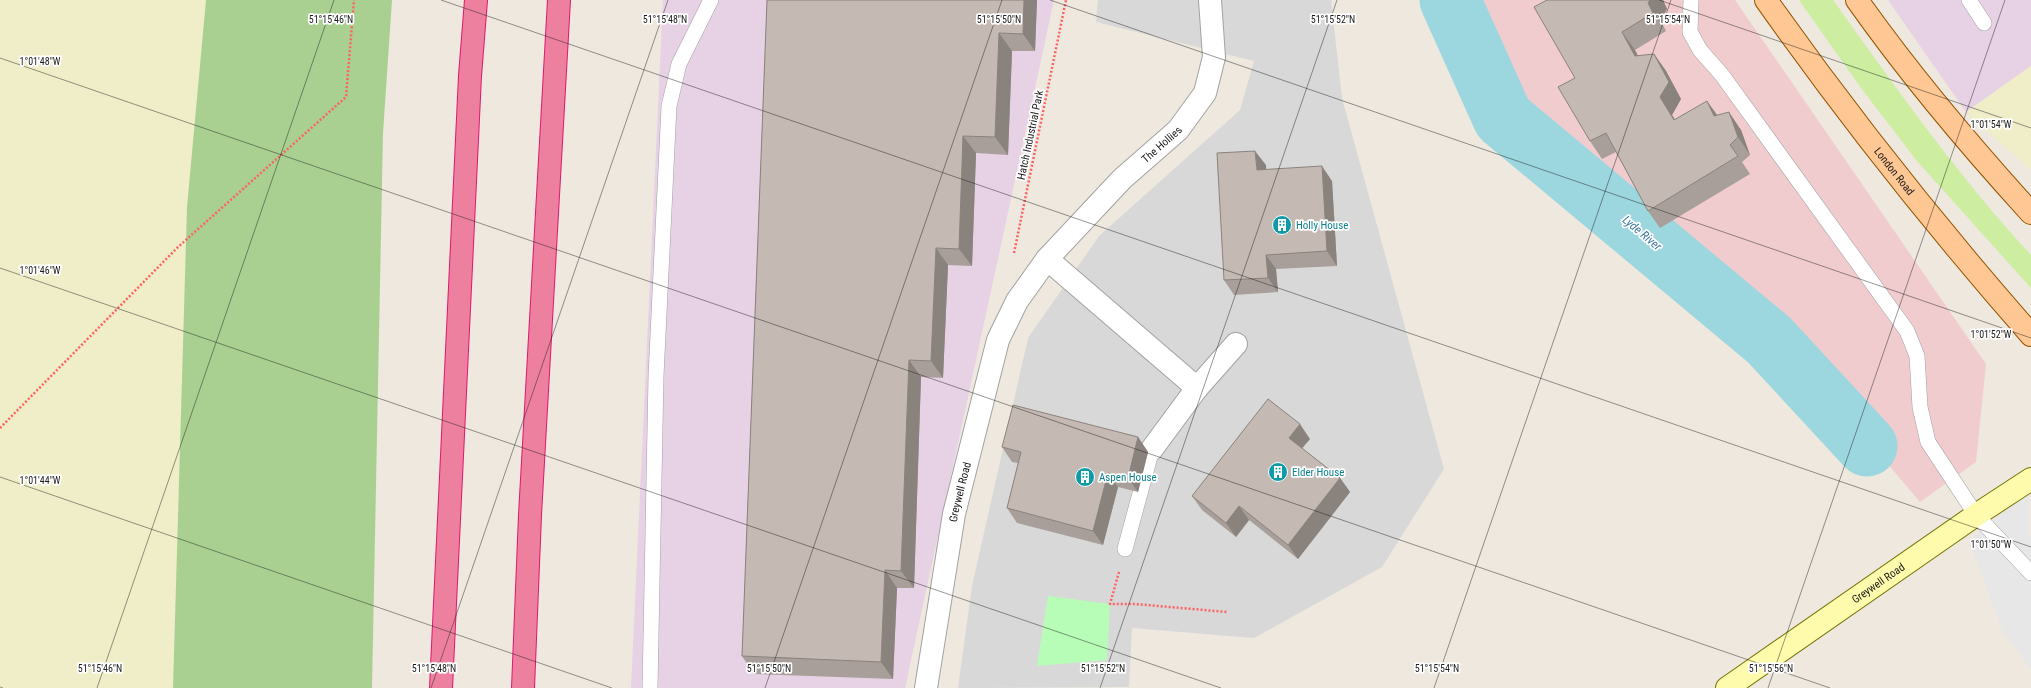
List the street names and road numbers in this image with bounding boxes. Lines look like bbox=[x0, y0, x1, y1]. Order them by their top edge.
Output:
street label: Hatch Industrial Park bbox=[1015, 89, 1046, 181]
street label: The Hollies bbox=[1139, 124, 1185, 166]
street label: London Road bbox=[1871, 145, 1917, 198]
street label: Greywell Road bbox=[947, 461, 974, 523]
street label: Greywell Road bbox=[1849, 561, 1907, 606]

